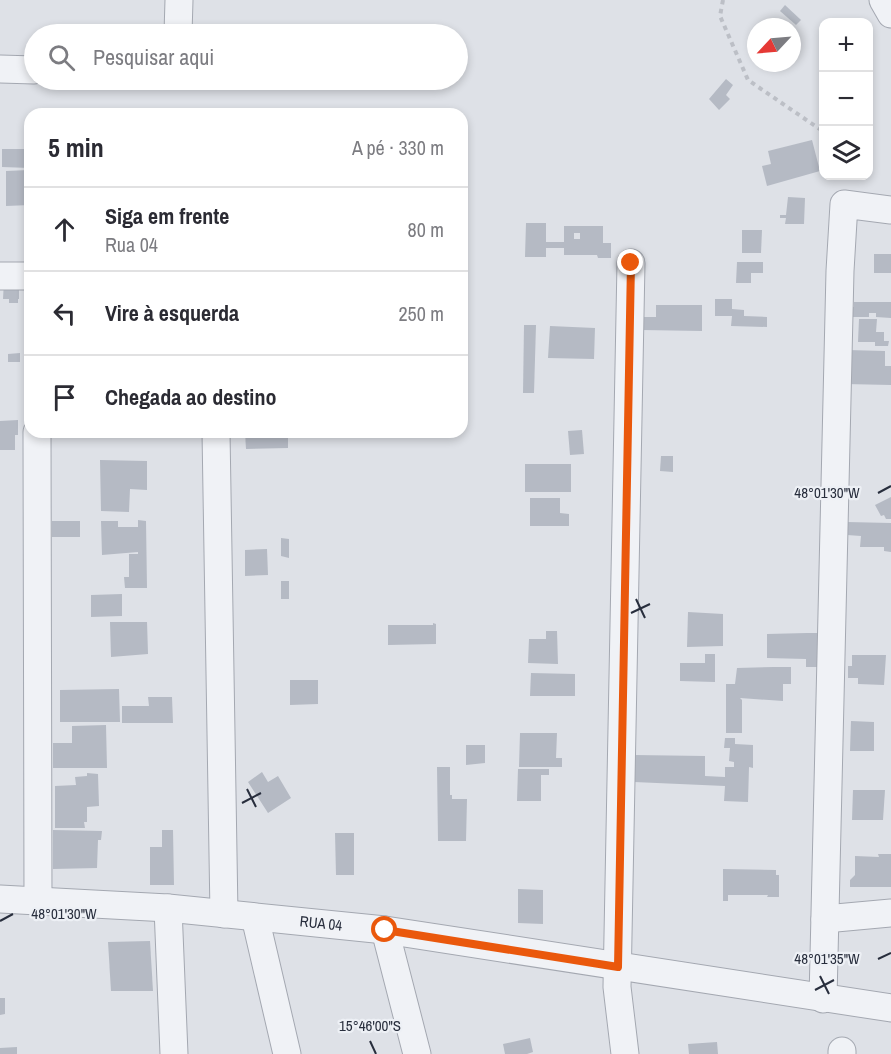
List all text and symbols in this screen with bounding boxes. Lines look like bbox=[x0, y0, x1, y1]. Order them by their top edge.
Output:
north arrow bbox=[747, 18, 801, 72]
map controls bbox=[819, 18, 873, 180]
button: + bbox=[819, 18, 873, 72]
search box bbox=[24, 24, 468, 90]
icon: search bbox=[45, 41, 78, 74]
text: Pesquisar aqui bbox=[93, 42, 214, 72]
button: − bbox=[819, 72, 873, 126]
button: layers bbox=[819, 126, 873, 180]
text: 5 min bbox=[48, 130, 104, 165]
text: A pé · 330 m bbox=[352, 134, 444, 161]
text: Siga em frente bbox=[105, 201, 229, 231]
icon: ahead bbox=[48, 213, 81, 246]
text: 80 m bbox=[408, 216, 444, 243]
text: Rua 04 bbox=[105, 231, 158, 258]
route end bbox=[617, 249, 643, 275]
icon: left bbox=[48, 297, 81, 330]
text: Vire à esquerda bbox=[105, 298, 239, 328]
text: 250 m bbox=[398, 300, 444, 327]
icon: arrive bbox=[48, 381, 81, 414]
text: Chegada ao destino bbox=[105, 382, 276, 412]
text: 48°01'30"W bbox=[794, 482, 860, 503]
text: 48°01'30"W bbox=[31, 903, 97, 924]
street label: RUA 04 bbox=[299, 910, 343, 936]
route start bbox=[371, 916, 397, 942]
text: 48°01'35"W bbox=[794, 948, 860, 969]
text: 15°46'00"S bbox=[339, 1015, 401, 1036]

